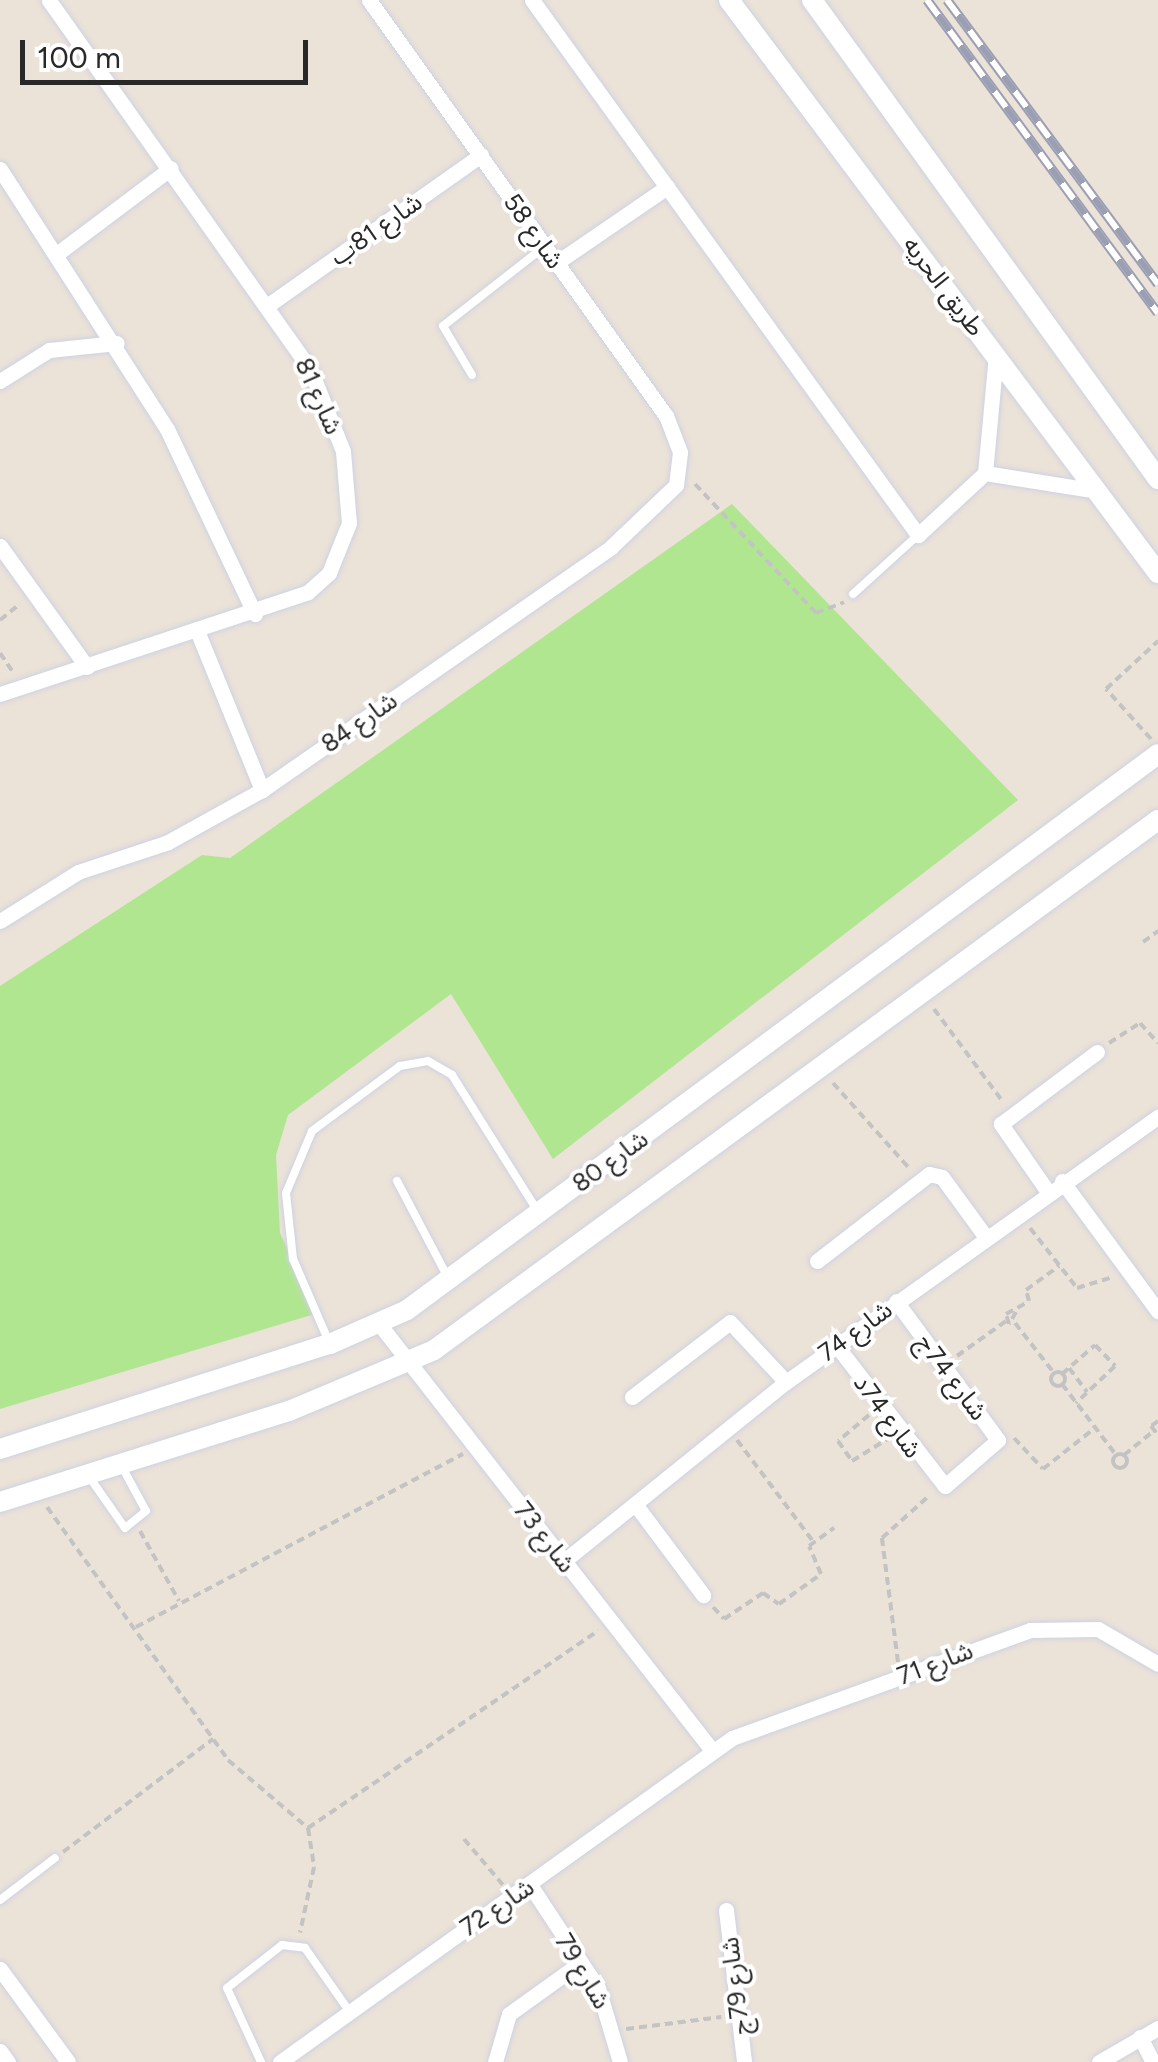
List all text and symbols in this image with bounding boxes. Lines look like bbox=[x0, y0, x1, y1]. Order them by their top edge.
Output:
scale bar bbox=[25, 20, 312, 82]
text: 100 m bbox=[37, 39, 121, 76]
street label: شارع 81ب bbox=[324, 186, 428, 272]
street label: شارع 58 bbox=[497, 188, 571, 274]
street label: طريق الحريه bbox=[897, 230, 991, 342]
street label: شارع 81 bbox=[289, 353, 349, 439]
street label: شارع 84 bbox=[315, 685, 403, 759]
street label: شارع 80 bbox=[566, 1124, 654, 1198]
street label: شارع 74 bbox=[812, 1294, 898, 1368]
street label: شارع 74ج bbox=[910, 1328, 994, 1426]
street label: شارع 74د bbox=[848, 1368, 928, 1464]
street label: شارع 73 bbox=[508, 1495, 582, 1579]
street label: شارع 71 bbox=[893, 1635, 977, 1691]
street label: شارع 72 bbox=[454, 1872, 540, 1942]
street label: شارع 79 bbox=[549, 1928, 617, 2014]
street label: شارع 79ج bbox=[714, 1935, 756, 2037]

